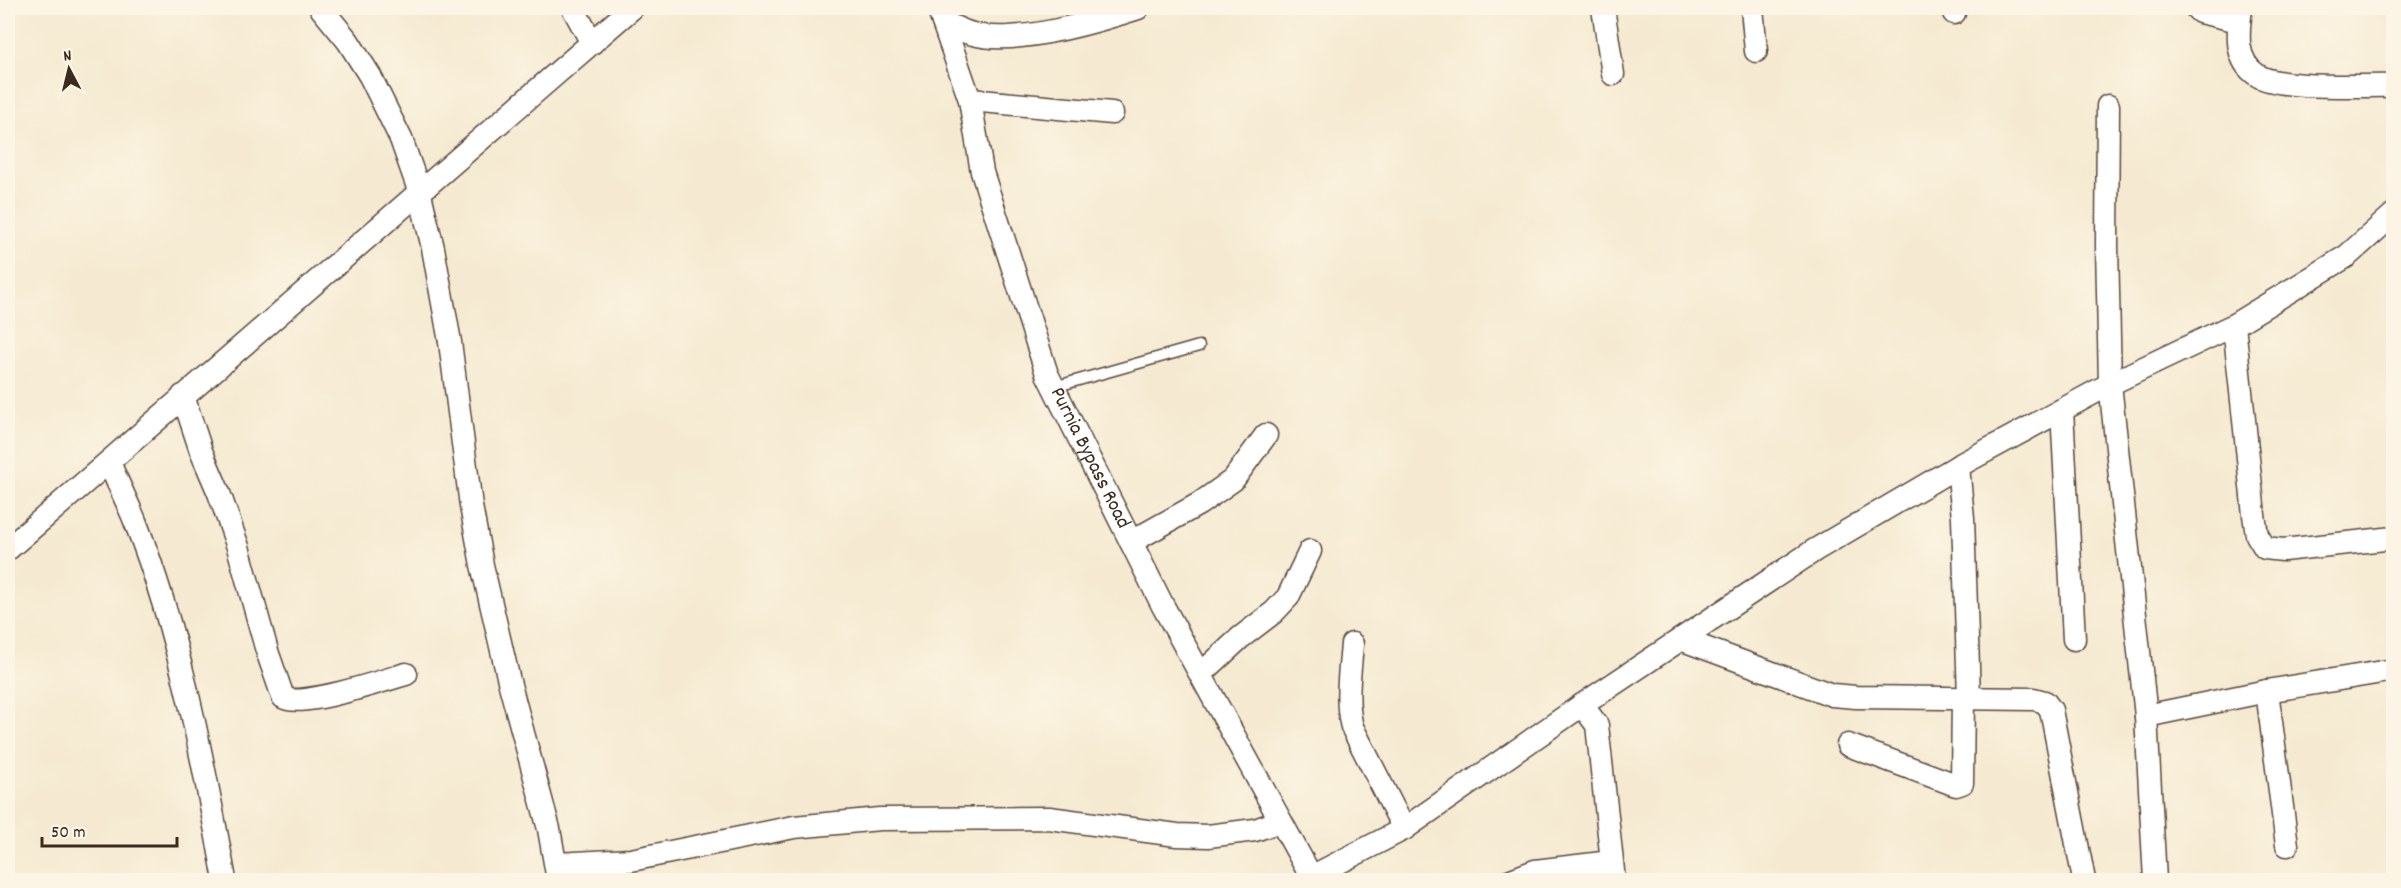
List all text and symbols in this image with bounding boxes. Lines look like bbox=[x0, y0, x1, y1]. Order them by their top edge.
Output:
north arrow bbox=[39, 39, 99, 99]
text: N bbox=[62, 45, 73, 68]
street label: Purnia Bypass Road bbox=[1041, 383, 1137, 534]
scale bar bbox=[42, 810, 177, 848]
text: 50 m bbox=[51, 821, 86, 846]

